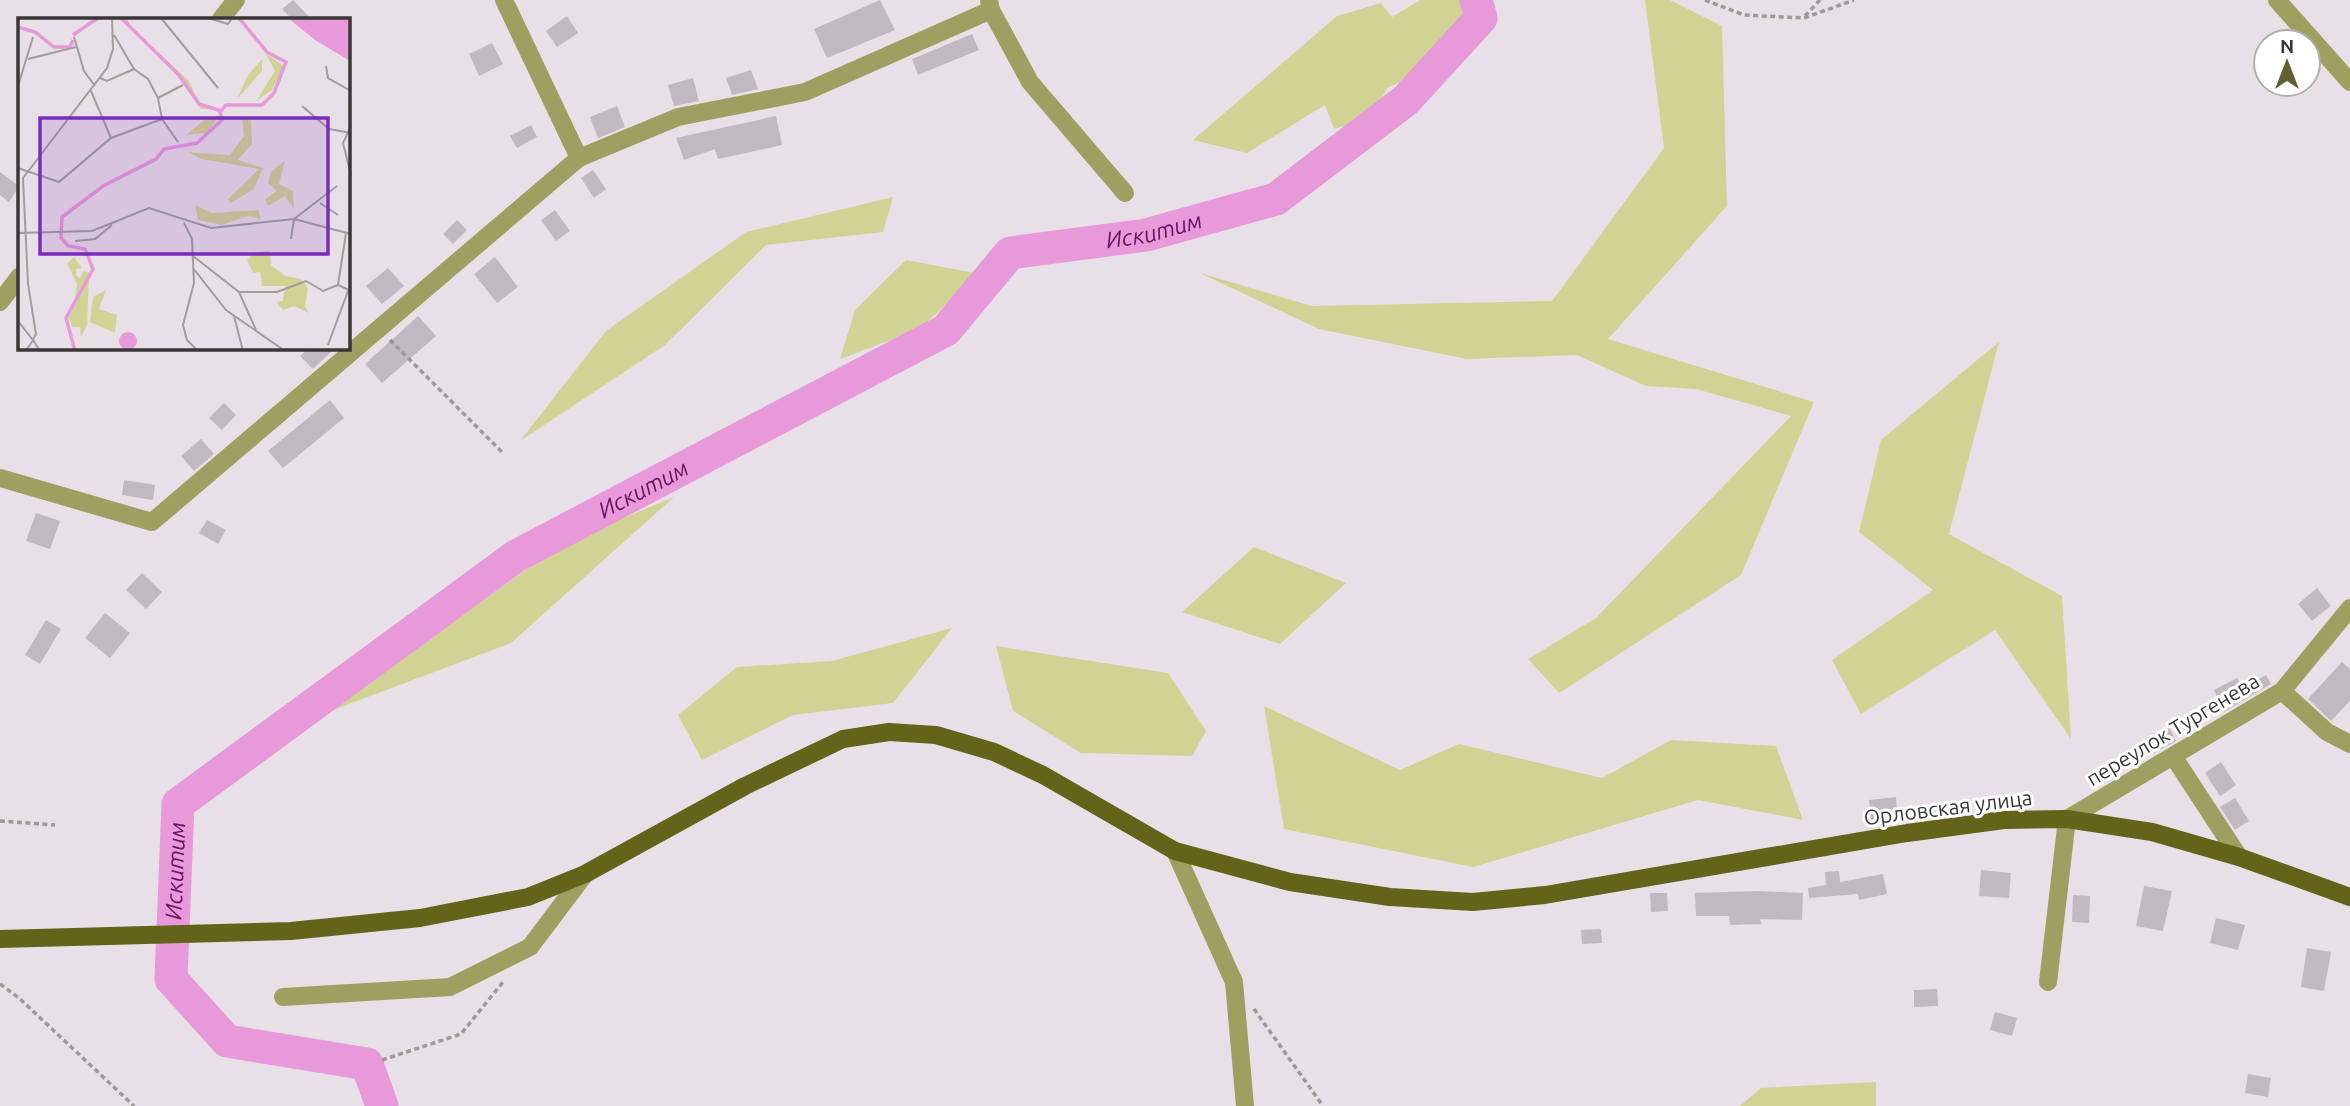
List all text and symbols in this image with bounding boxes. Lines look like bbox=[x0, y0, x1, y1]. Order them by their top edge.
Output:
inset map bbox=[18, 18, 350, 350]
north arrow bbox=[2252, 28, 2322, 98]
text: N bbox=[2280, 35, 2294, 57]
water label: Искитим bbox=[1104, 207, 1204, 252]
water label: Искитим bbox=[594, 455, 692, 523]
street label: переулок Тургенева bbox=[2082, 668, 2263, 790]
street label: Орловская улица bbox=[1862, 785, 2034, 829]
water label: Искитим bbox=[160, 822, 189, 920]

